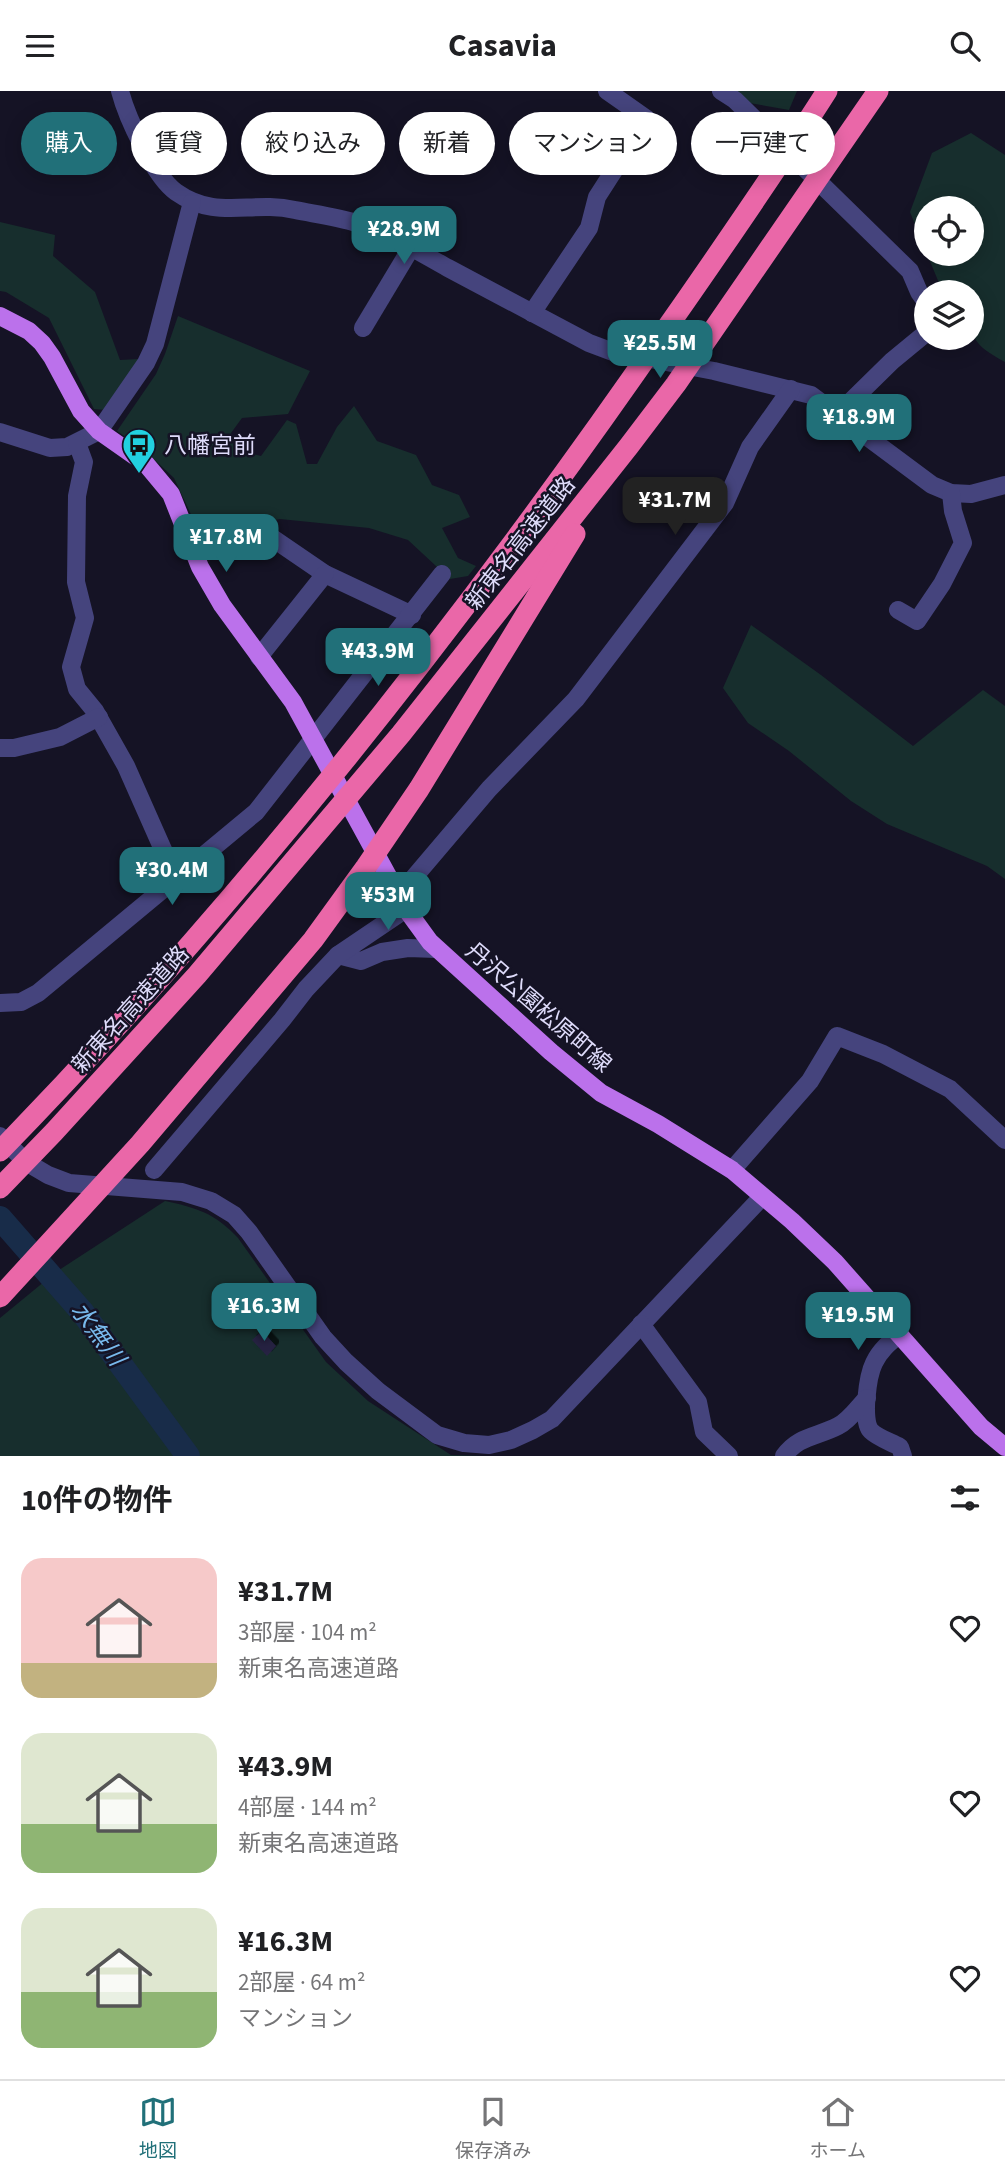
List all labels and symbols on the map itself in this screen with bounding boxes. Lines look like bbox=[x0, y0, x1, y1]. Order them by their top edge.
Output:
pin: ¥28.9M bbox=[347, 207, 461, 266]
pin: ¥25.5M bbox=[603, 321, 717, 380]
pin: ¥18.9M bbox=[802, 395, 916, 454]
bus stop icon: 八幡宮前 bbox=[120, 426, 158, 475]
place label: 八幡宮前 bbox=[164, 429, 256, 462]
street label: 新東名高速道路 bbox=[458, 470, 583, 617]
pin: ¥31.7M bbox=[618, 477, 732, 537]
pin: ¥17.8M bbox=[169, 515, 283, 574]
pin: ¥43.9M bbox=[321, 629, 435, 688]
pin: ¥30.4M bbox=[115, 847, 229, 907]
pin: ¥53M bbox=[347, 873, 429, 932]
street label: 丹沢公園松原町線 bbox=[458, 935, 619, 1080]
street label: 新東名高速道路 bbox=[64, 938, 196, 1080]
pin: ¥16.3M bbox=[207, 1283, 321, 1343]
pin: ¥19.5M bbox=[801, 1293, 915, 1352]
water label: 水無川 bbox=[62, 1295, 135, 1376]

